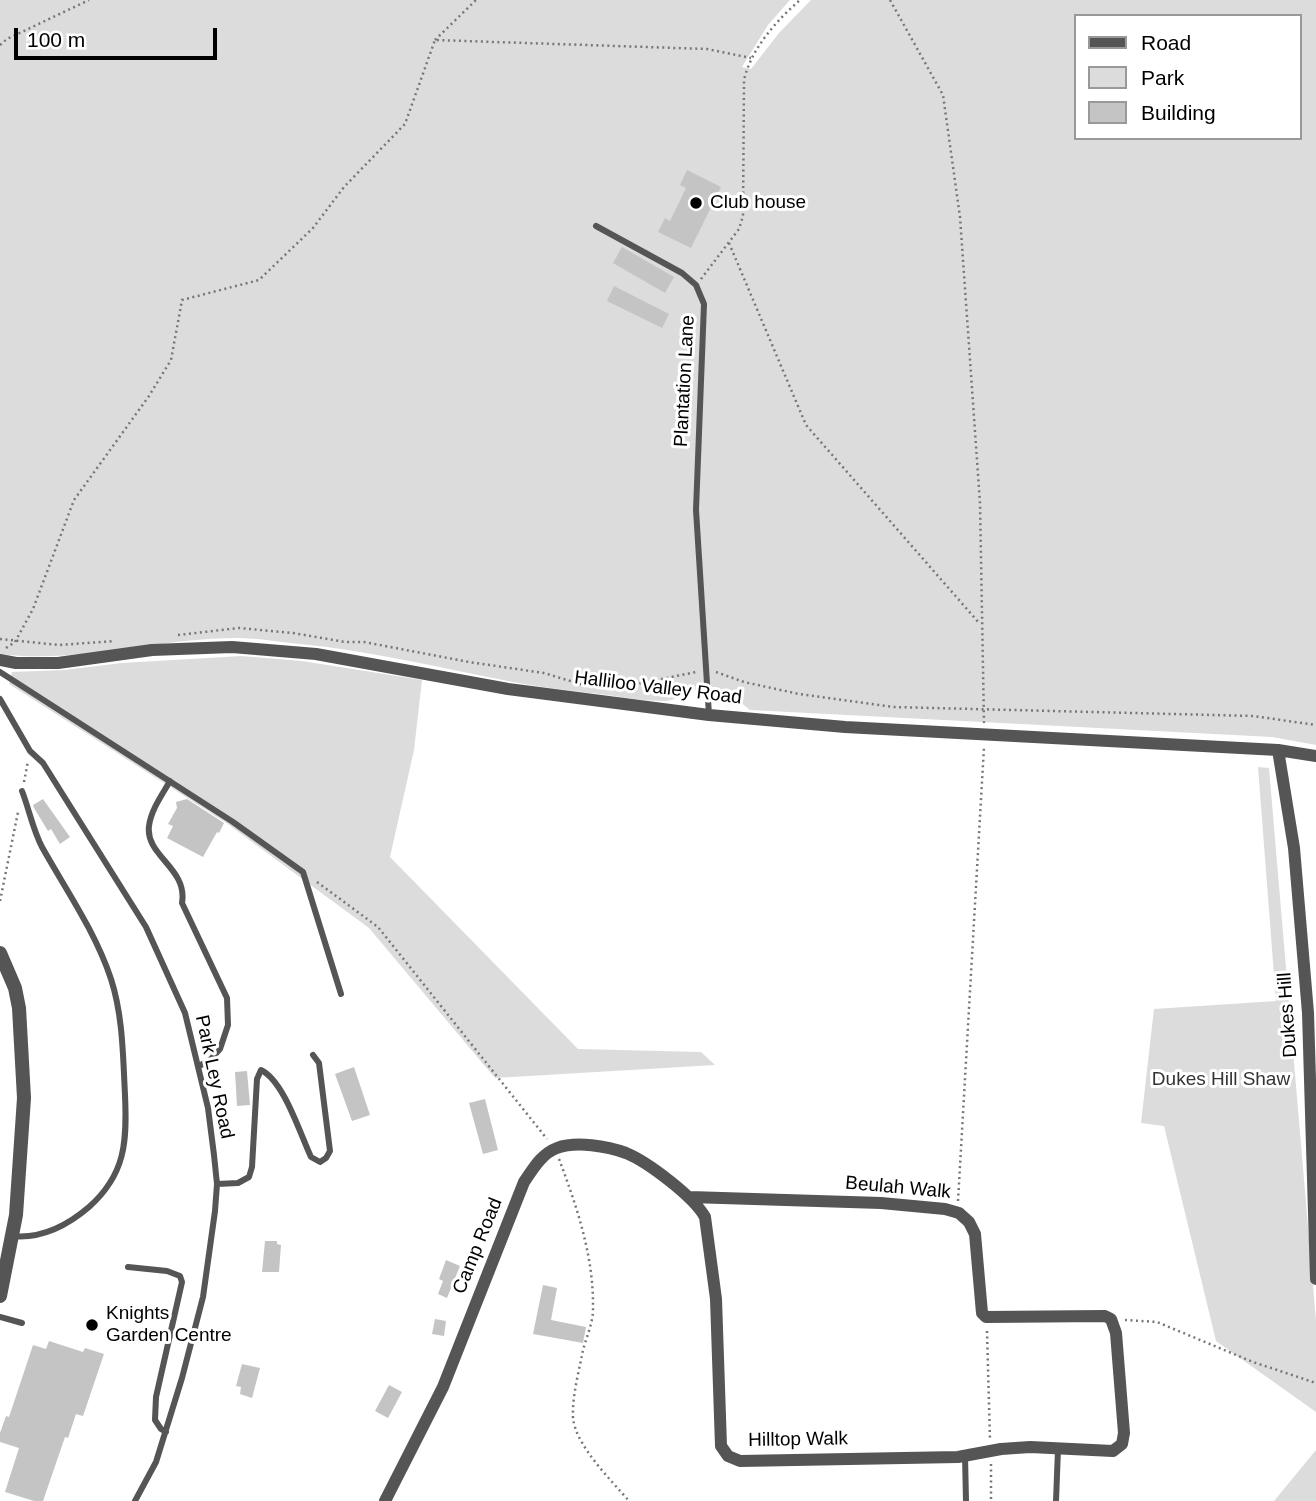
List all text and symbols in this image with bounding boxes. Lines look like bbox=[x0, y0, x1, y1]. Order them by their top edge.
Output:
scale bar bbox=[18, 14, 220, 58]
legend bbox=[1074, 14, 1302, 140]
text: 100 m bbox=[27, 28, 85, 51]
text: Road bbox=[1141, 31, 1191, 54]
text: Park bbox=[1141, 66, 1184, 89]
text: Building bbox=[1141, 101, 1216, 124]
place label: Club house bbox=[710, 192, 806, 214]
marker: Club house bbox=[688, 195, 704, 211]
street label: Plantation Lane bbox=[670, 314, 700, 448]
street label: Halliloo Valley Road bbox=[573, 666, 743, 710]
street label: Dukes Hill bbox=[1274, 972, 1302, 1058]
street label: Park Ley Road bbox=[190, 1013, 238, 1141]
park label: Dukes Hill Shaw bbox=[1152, 1069, 1290, 1091]
street label: Beulah Walk bbox=[844, 1172, 952, 1204]
street label: Camp Road bbox=[448, 1195, 508, 1297]
place label: Knights Garden Centre bbox=[106, 1303, 232, 1347]
marker: Knights Garden Centre bbox=[84, 1317, 100, 1333]
street label: Hilltop Walk bbox=[748, 1428, 848, 1452]

